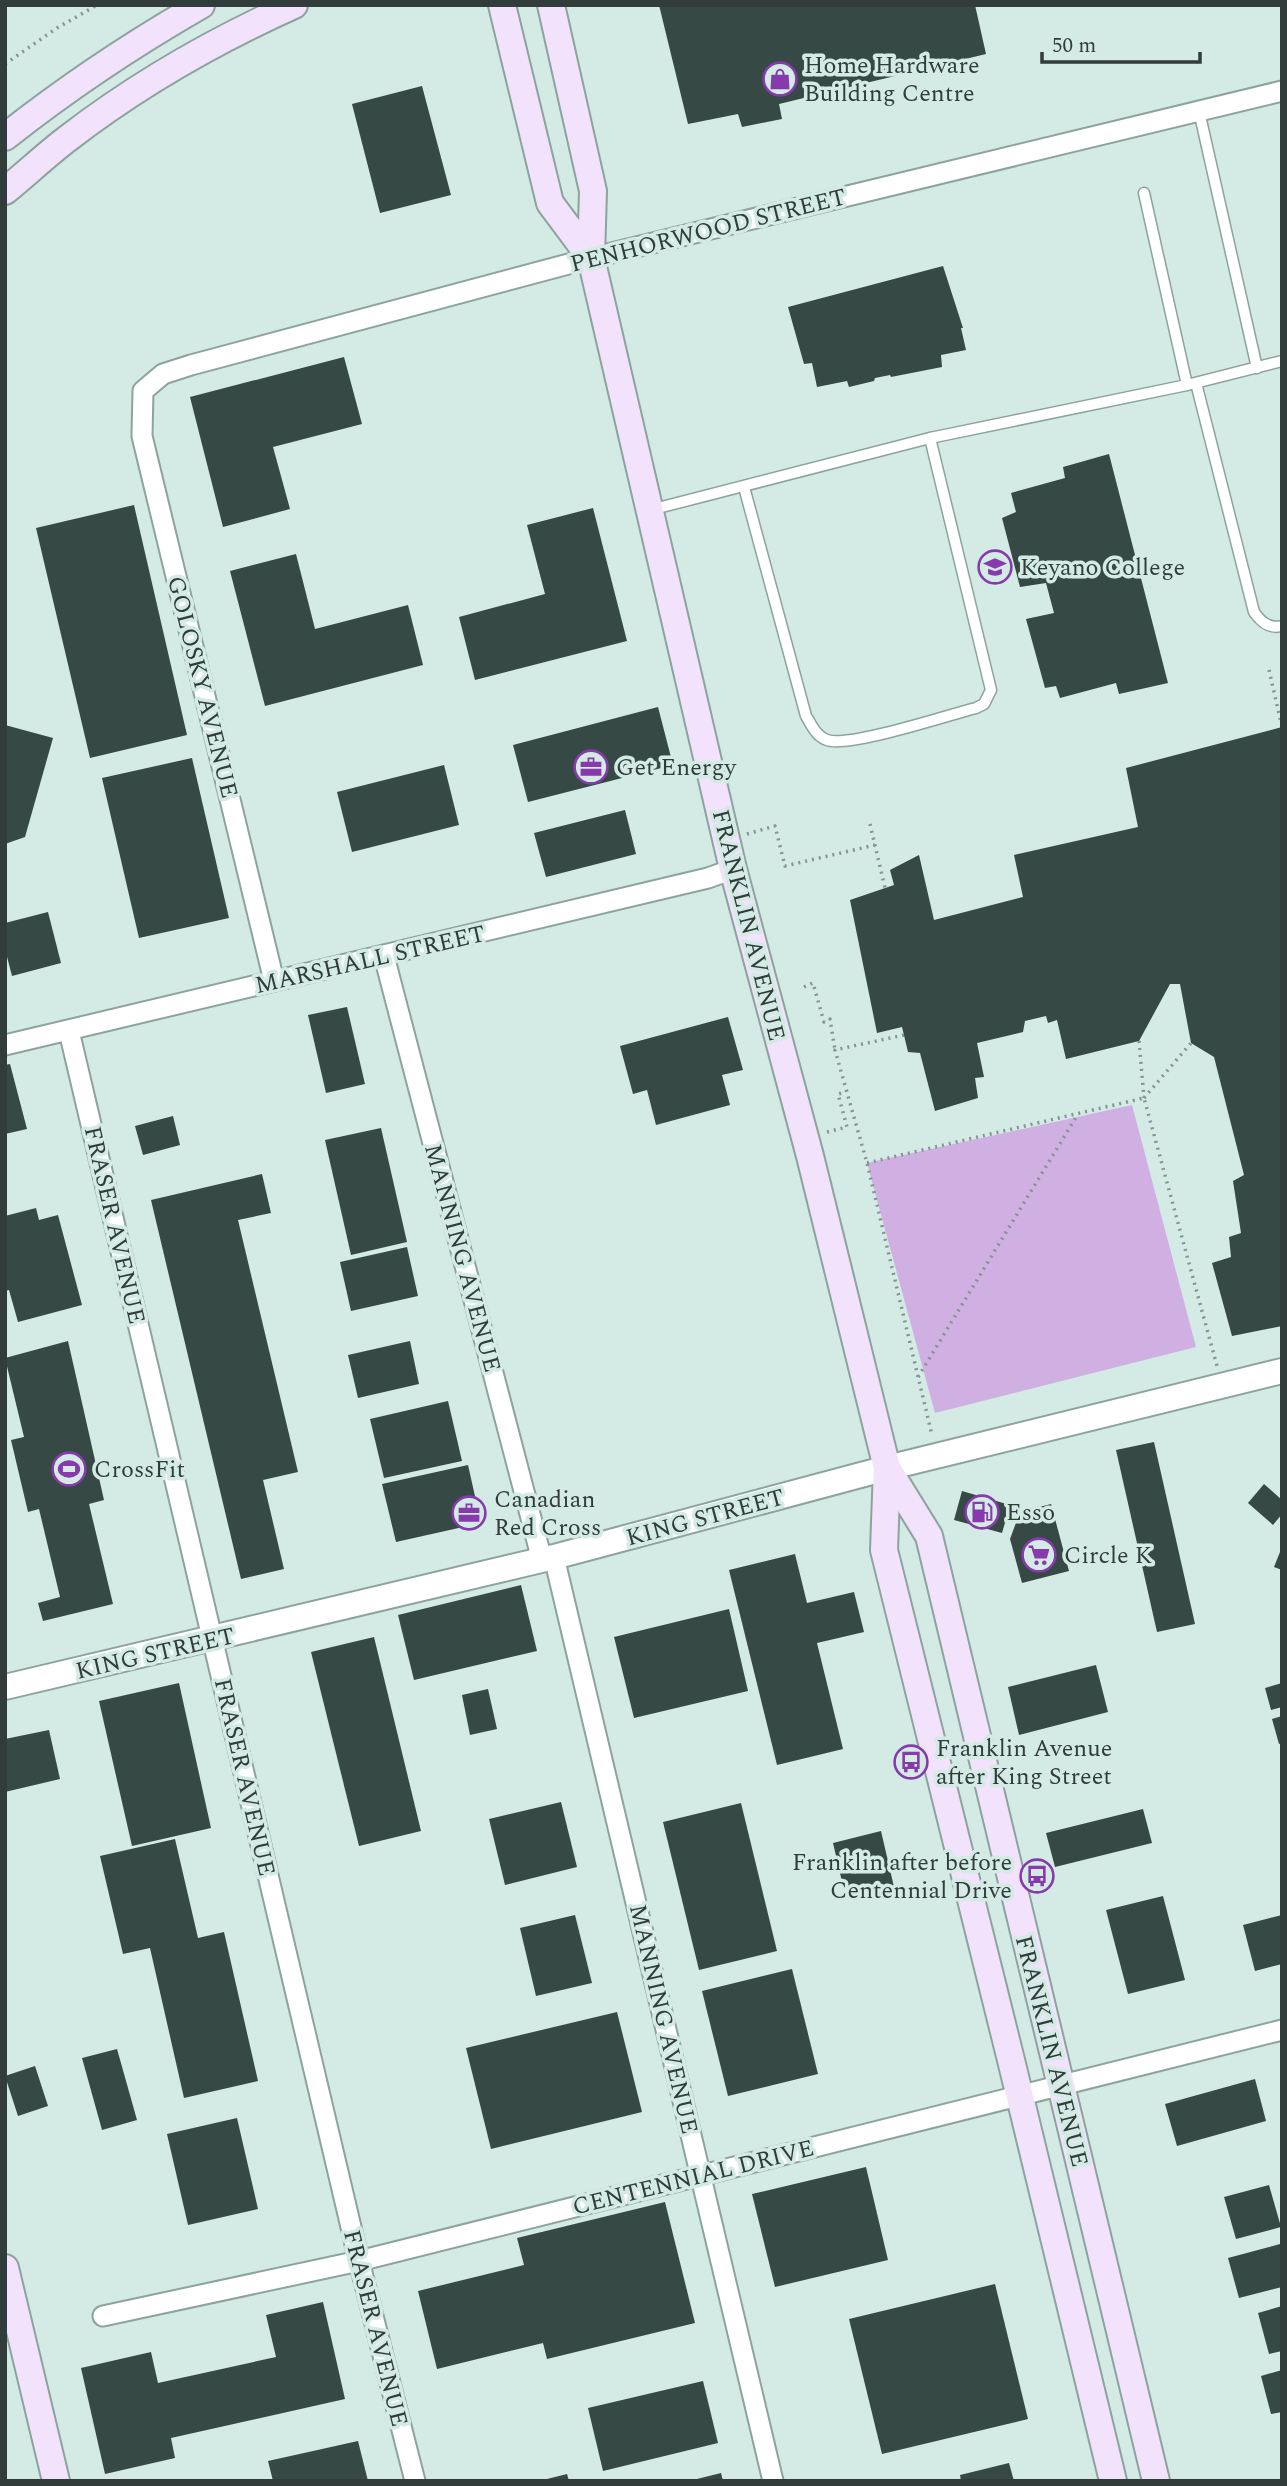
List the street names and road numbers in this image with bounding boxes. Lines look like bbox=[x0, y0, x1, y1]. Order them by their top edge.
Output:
street label: PENHORWOOD STREET bbox=[566, 179, 850, 283]
street label: GOLOSKY AVENUE bbox=[157, 572, 247, 802]
street label: FRANKLIN AVENUE bbox=[702, 806, 794, 1045]
street label: MARSHALL STREET bbox=[251, 916, 489, 1004]
street label: FRASER AVENUE bbox=[74, 1123, 154, 1328]
street label: MANNING AVENUE bbox=[414, 1140, 510, 1376]
street label: KING STREET bbox=[622, 1480, 788, 1556]
street label: KING STREET bbox=[72, 1618, 238, 1690]
street label: FRASER AVENUE bbox=[204, 1675, 284, 1880]
street label: MANNING AVENUE bbox=[619, 1901, 707, 2138]
street label: FRANKLIN AVENUE bbox=[1005, 1932, 1097, 2171]
street label: CENTENNIAL DRIVE bbox=[569, 2131, 818, 2225]
street label: FRASER AVENUE bbox=[333, 2226, 417, 2431]

